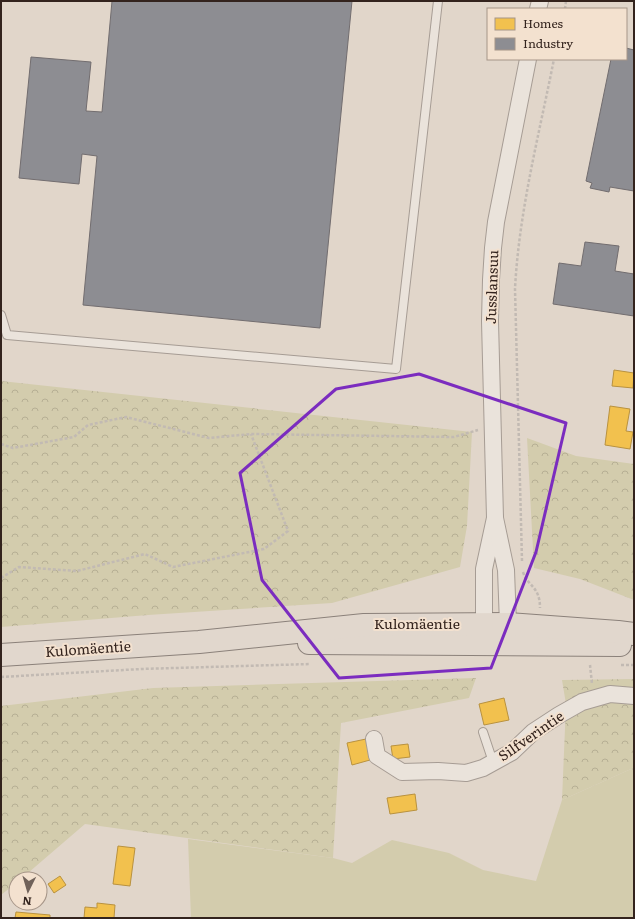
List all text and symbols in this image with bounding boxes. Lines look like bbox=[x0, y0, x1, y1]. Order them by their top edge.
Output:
legend bbox=[487, 8, 627, 60]
text: Homes bbox=[523, 14, 563, 32]
text: Industry bbox=[523, 34, 573, 52]
street label: Jusslansuu bbox=[480, 249, 502, 324]
street label: Kulomäentie bbox=[374, 613, 460, 633]
street label: Kulomäentie bbox=[44, 635, 132, 661]
street label: Silfverintie bbox=[494, 705, 567, 765]
north arrow bbox=[8, 871, 48, 911]
text: N bbox=[22, 894, 32, 910]

